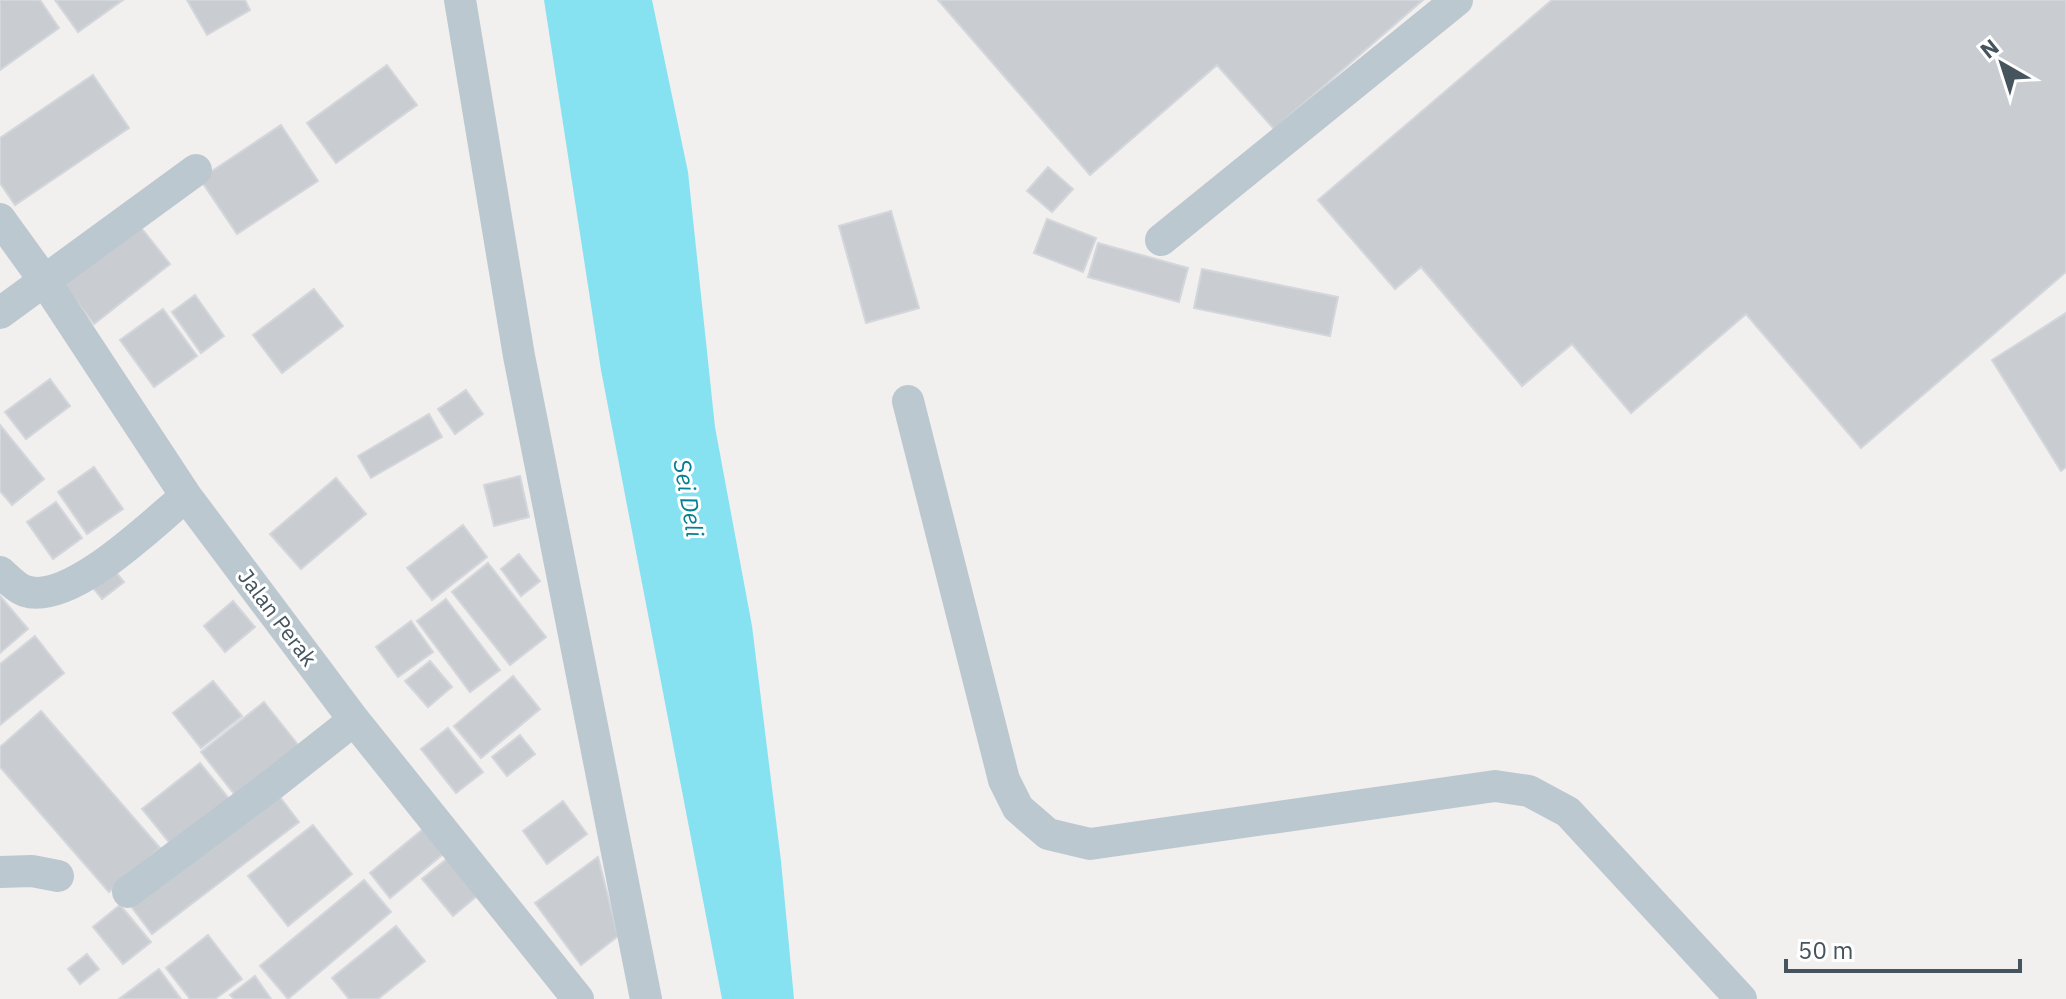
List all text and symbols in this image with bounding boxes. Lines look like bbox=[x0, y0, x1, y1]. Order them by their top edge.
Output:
north arrow bbox=[1962, 24, 2042, 104]
text: N bbox=[1974, 32, 2004, 64]
water label: Sei Deli bbox=[666, 456, 712, 540]
street label: Jalan Perak bbox=[232, 562, 324, 672]
scale bar bbox=[1786, 923, 2020, 973]
text: 50 m bbox=[1798, 934, 1853, 966]

